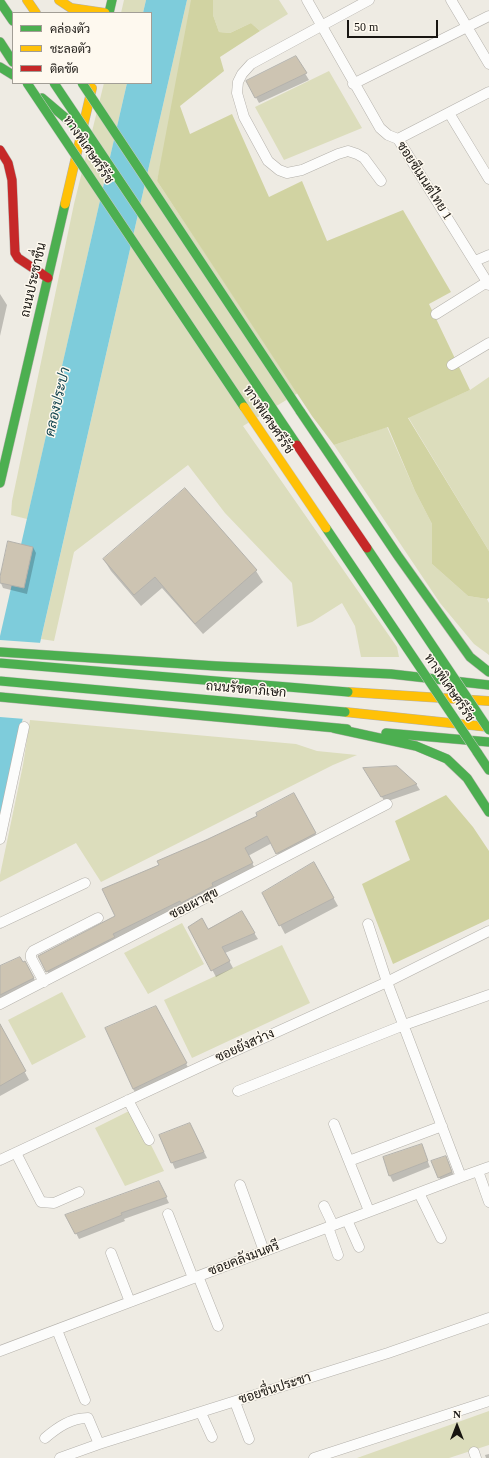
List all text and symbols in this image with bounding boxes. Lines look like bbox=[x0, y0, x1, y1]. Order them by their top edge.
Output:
legend bbox=[12, 12, 152, 84]
scale bar bbox=[349, 12, 440, 38]
text: 50 m bbox=[354, 20, 378, 34]
text: คล่องตัว bbox=[50, 22, 90, 36]
text: ชะลอตัว bbox=[50, 42, 91, 56]
text: ติดขัด bbox=[50, 62, 79, 76]
street label: ทางพิเศษศรีรัช bbox=[59, 113, 117, 187]
street label: ซอยซีเมนต์ไทย 1 bbox=[393, 139, 455, 223]
street label: ถนนประชาชื่น bbox=[18, 241, 50, 319]
water label: คลองประปา bbox=[42, 366, 74, 438]
street label: ทางพิเศษศรีรัช bbox=[239, 383, 297, 457]
street label: ทางพิเศษศรีรัช bbox=[420, 651, 478, 725]
street label: ถนนรัชดาภิเษก bbox=[205, 679, 287, 701]
street label: ซอยผาสุข bbox=[167, 885, 221, 923]
street label: ซอยยังสว่าง bbox=[213, 1026, 277, 1066]
street label: ซอยคลังมนตรี bbox=[206, 1238, 282, 1280]
street label: ซอยชื่นประชา bbox=[237, 1370, 313, 1408]
north arrow bbox=[437, 1406, 477, 1446]
text: N bbox=[453, 1408, 461, 1420]

